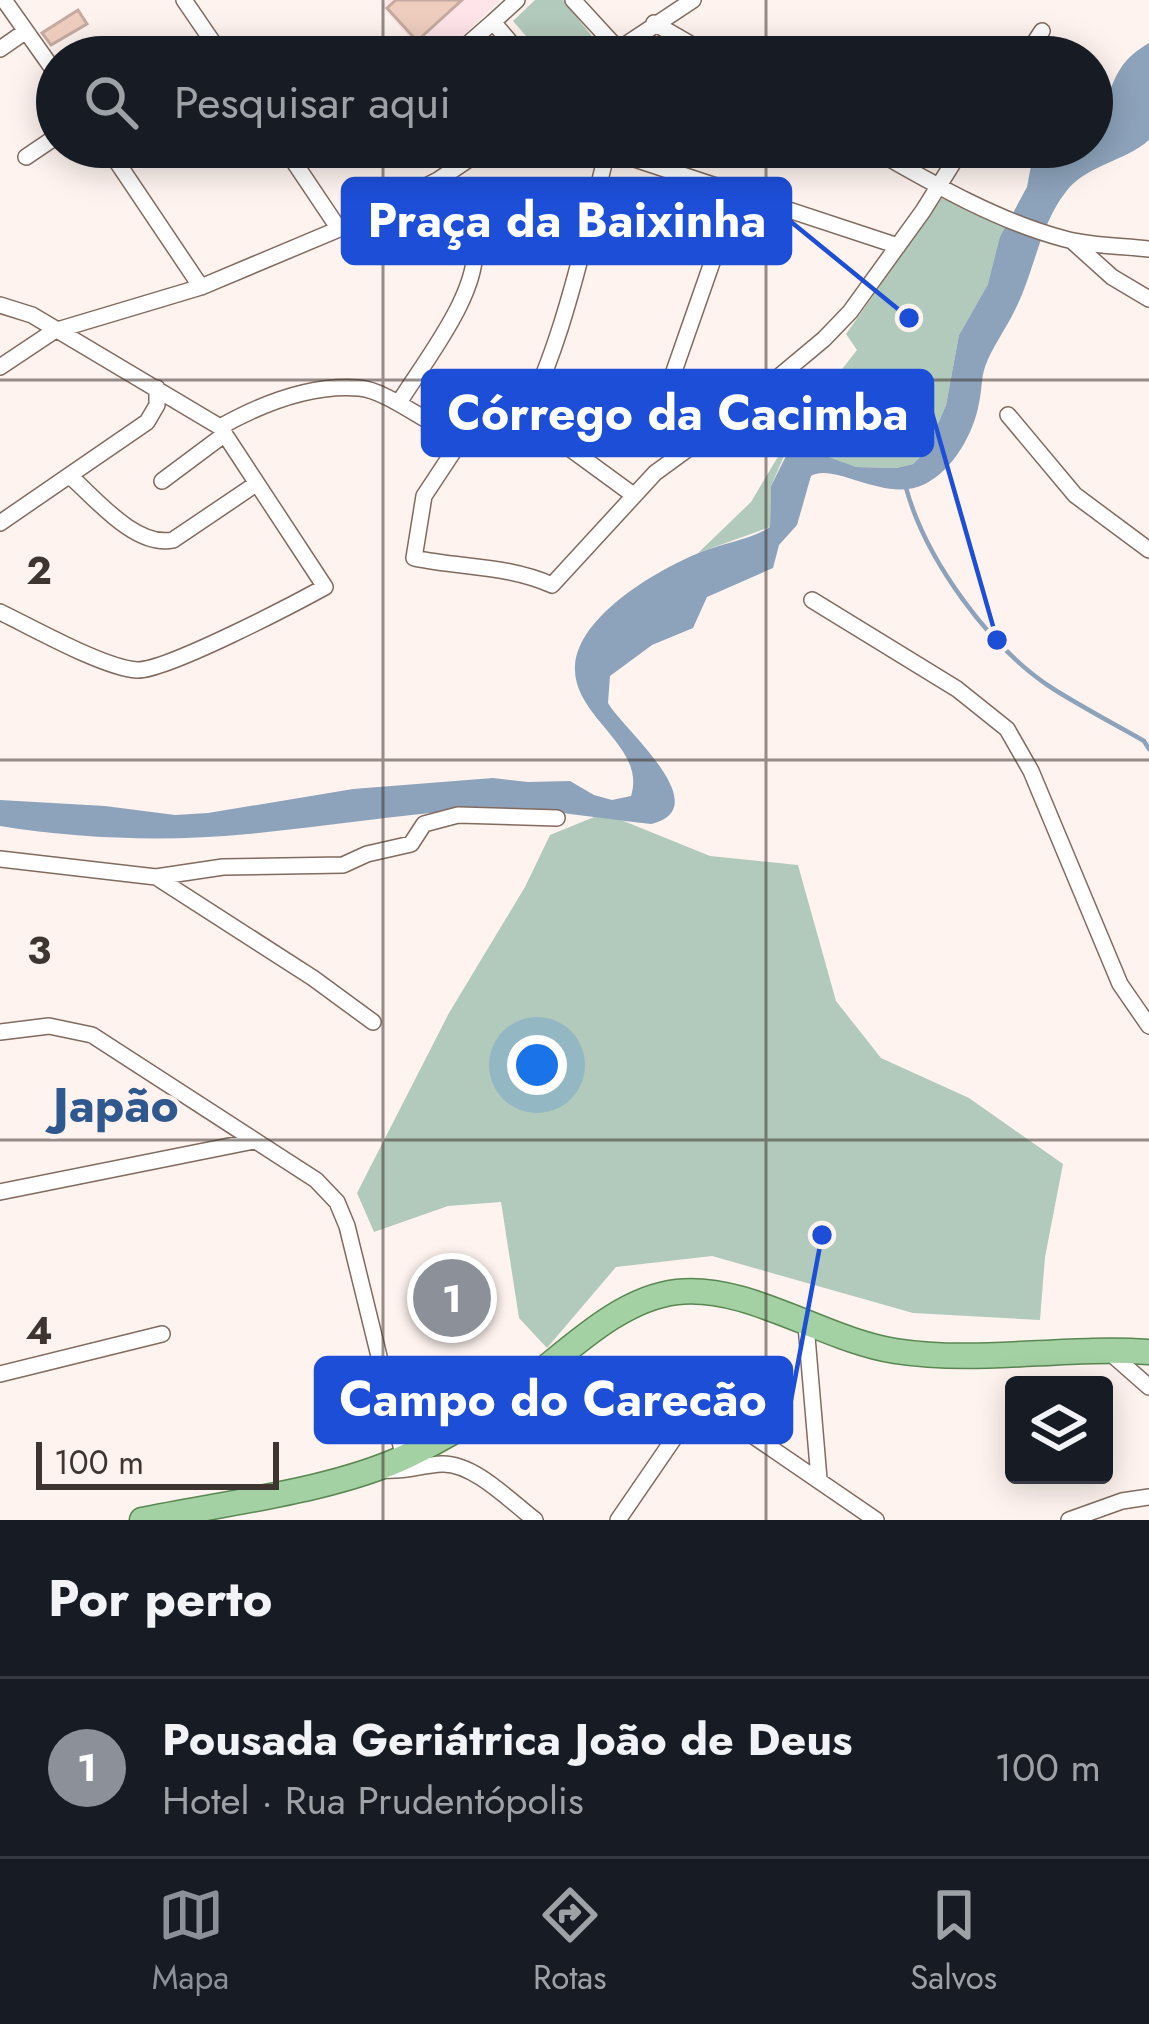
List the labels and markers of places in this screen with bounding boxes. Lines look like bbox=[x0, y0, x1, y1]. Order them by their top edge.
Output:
callout: Praça da Baixinha bbox=[343, 179, 790, 263]
callout: Córrego da Cacimba bbox=[423, 371, 932, 455]
pin: 1 bbox=[413, 1253, 491, 1343]
callout: Campo do Carecão bbox=[316, 1358, 791, 1442]

